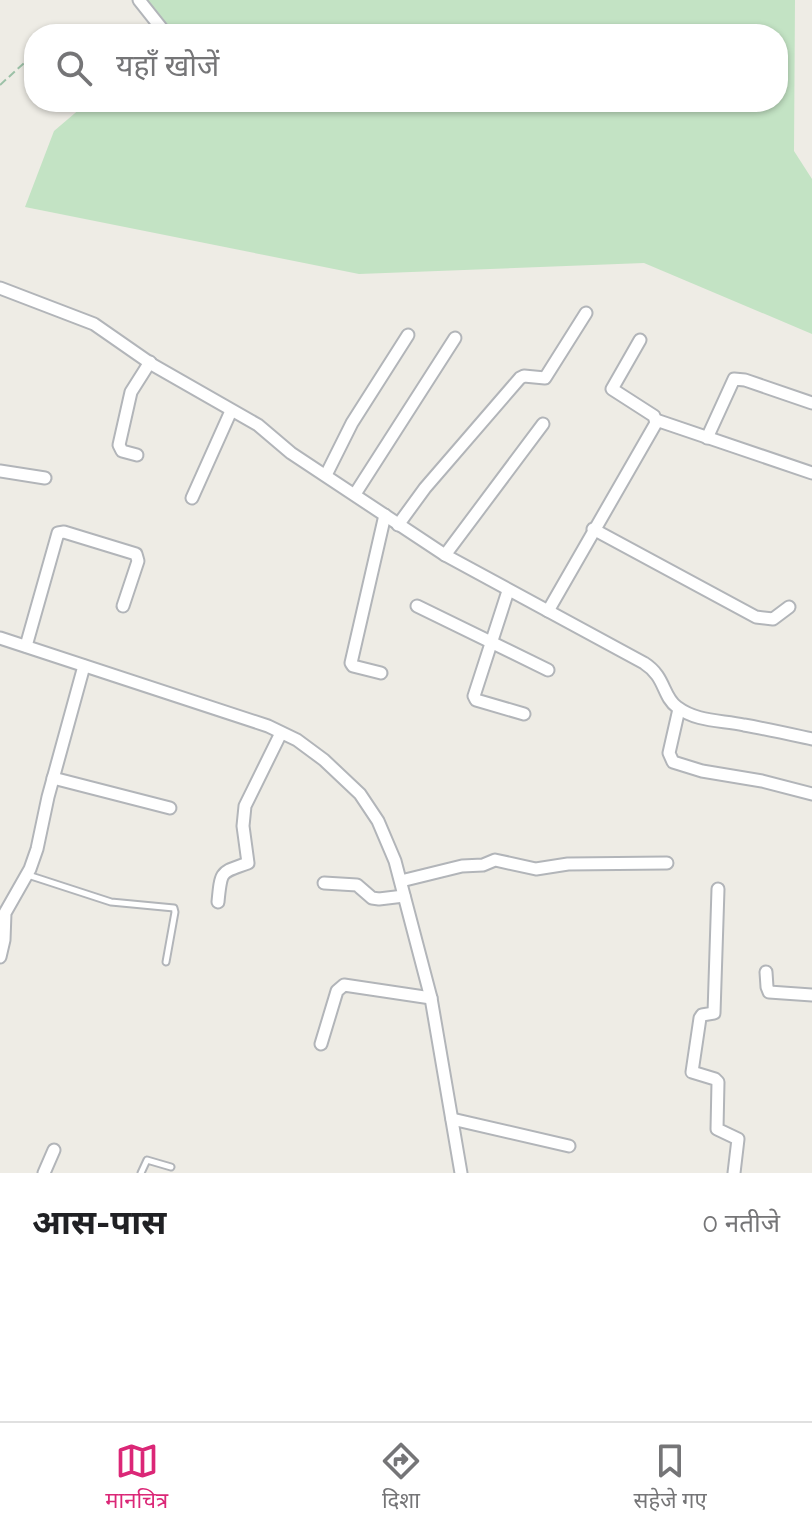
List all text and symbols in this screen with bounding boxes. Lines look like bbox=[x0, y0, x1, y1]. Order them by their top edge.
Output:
search box bbox=[24, 24, 788, 112]
icon: search bbox=[52, 46, 96, 90]
text: यहाँ खोजें bbox=[116, 48, 219, 83]
text: आस-पास bbox=[32, 1202, 166, 1242]
text: 0 नतीजे bbox=[702, 1208, 780, 1238]
tab: मानचित्र bbox=[105, 1439, 168, 1517]
tab: दिशा bbox=[379, 1439, 423, 1517]
tab: सहेजे गए bbox=[634, 1439, 707, 1517]

